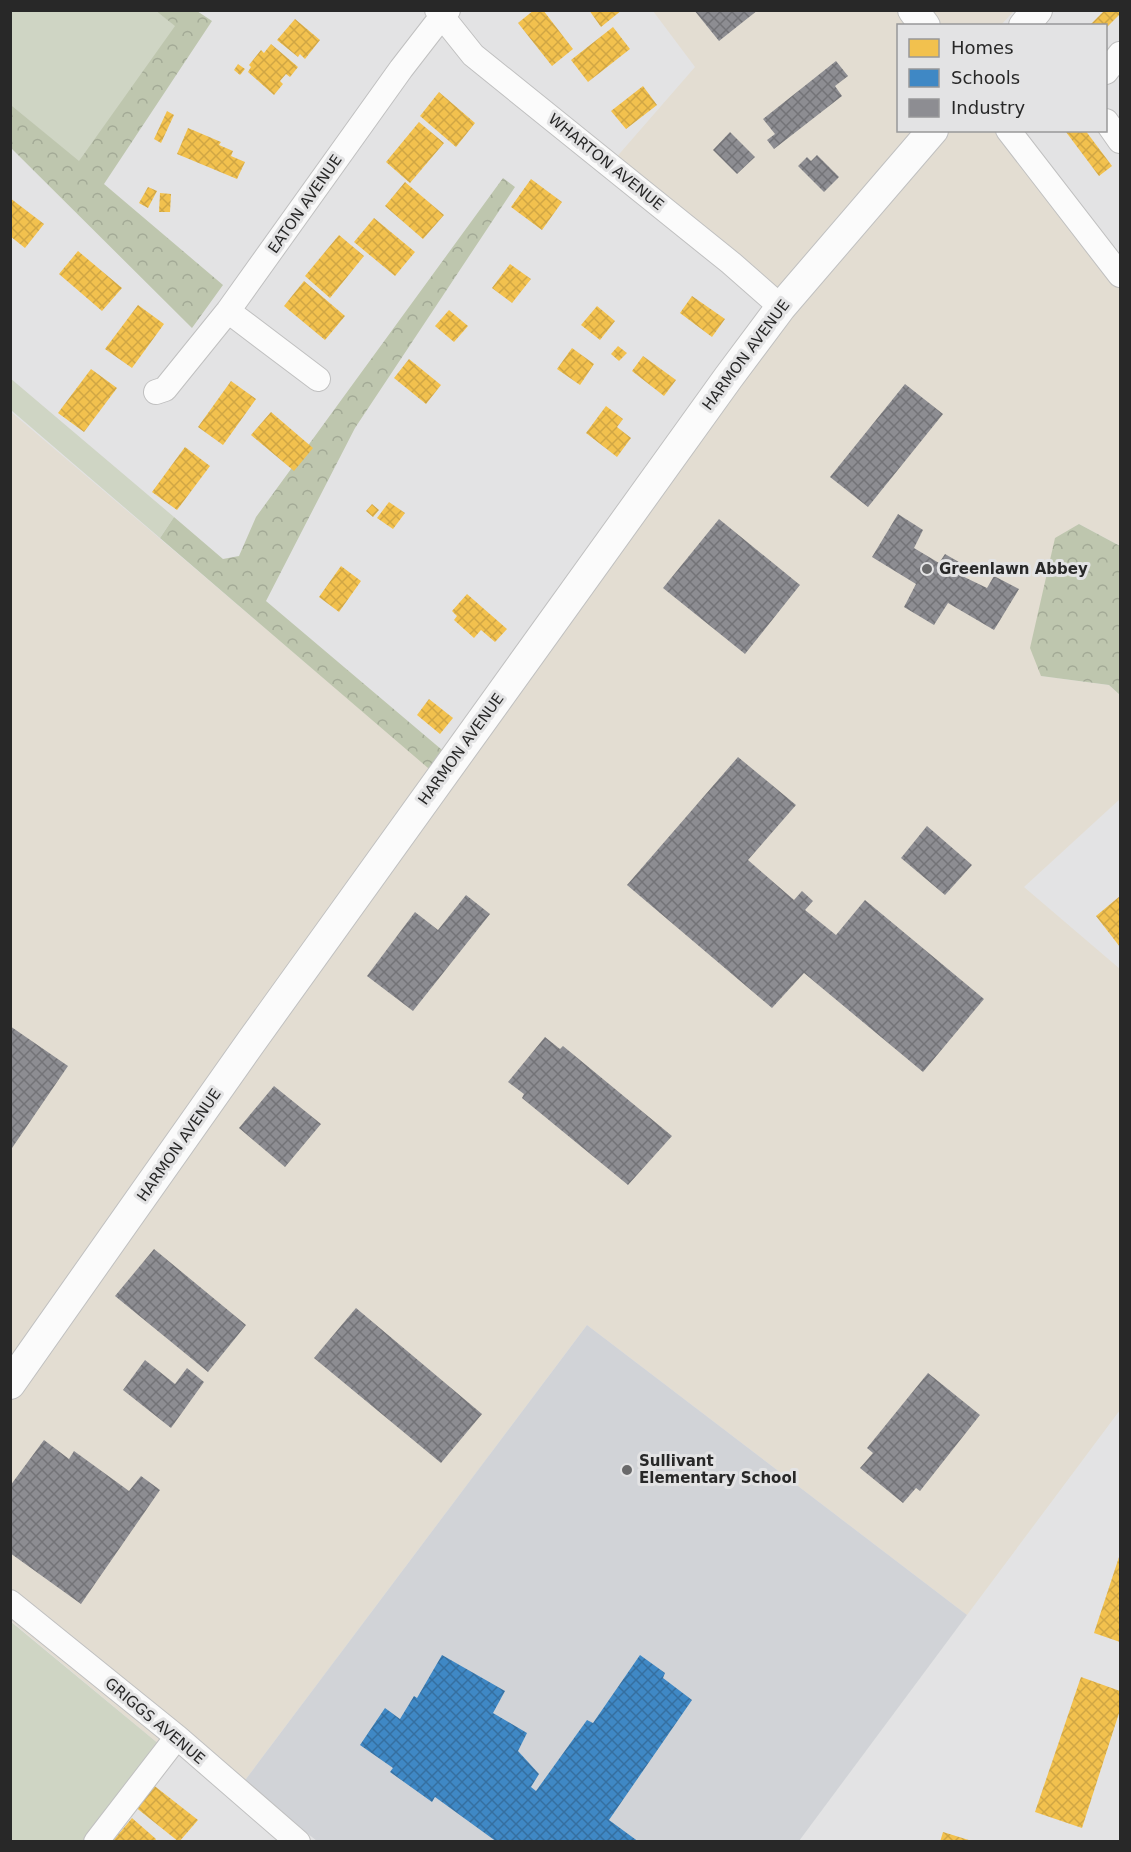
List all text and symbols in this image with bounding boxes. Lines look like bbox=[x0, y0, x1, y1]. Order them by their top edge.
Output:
legend bbox=[897, 24, 1107, 132]
text: Homes bbox=[951, 37, 1014, 58]
text: Schools bbox=[951, 67, 1020, 88]
text: Industry bbox=[951, 97, 1025, 118]
street label: WHARTON AVENUE bbox=[545, 110, 667, 214]
street label: EATON AVENUE bbox=[264, 151, 346, 257]
street label: HARMON AVENUE bbox=[699, 296, 793, 414]
place label: Greenlawn Abbey bbox=[939, 560, 1088, 578]
marker: Greenlawn Abbey bbox=[920, 562, 934, 576]
street label: HARMON AVENUE bbox=[415, 690, 507, 808]
street label: HARMON AVENUE bbox=[133, 1085, 225, 1205]
place label: Sullivant Elementary School bbox=[639, 1452, 797, 1487]
marker: Sullivant Elementary School bbox=[620, 1463, 634, 1477]
street label: GRIGGS AVENUE bbox=[101, 1674, 209, 1768]

